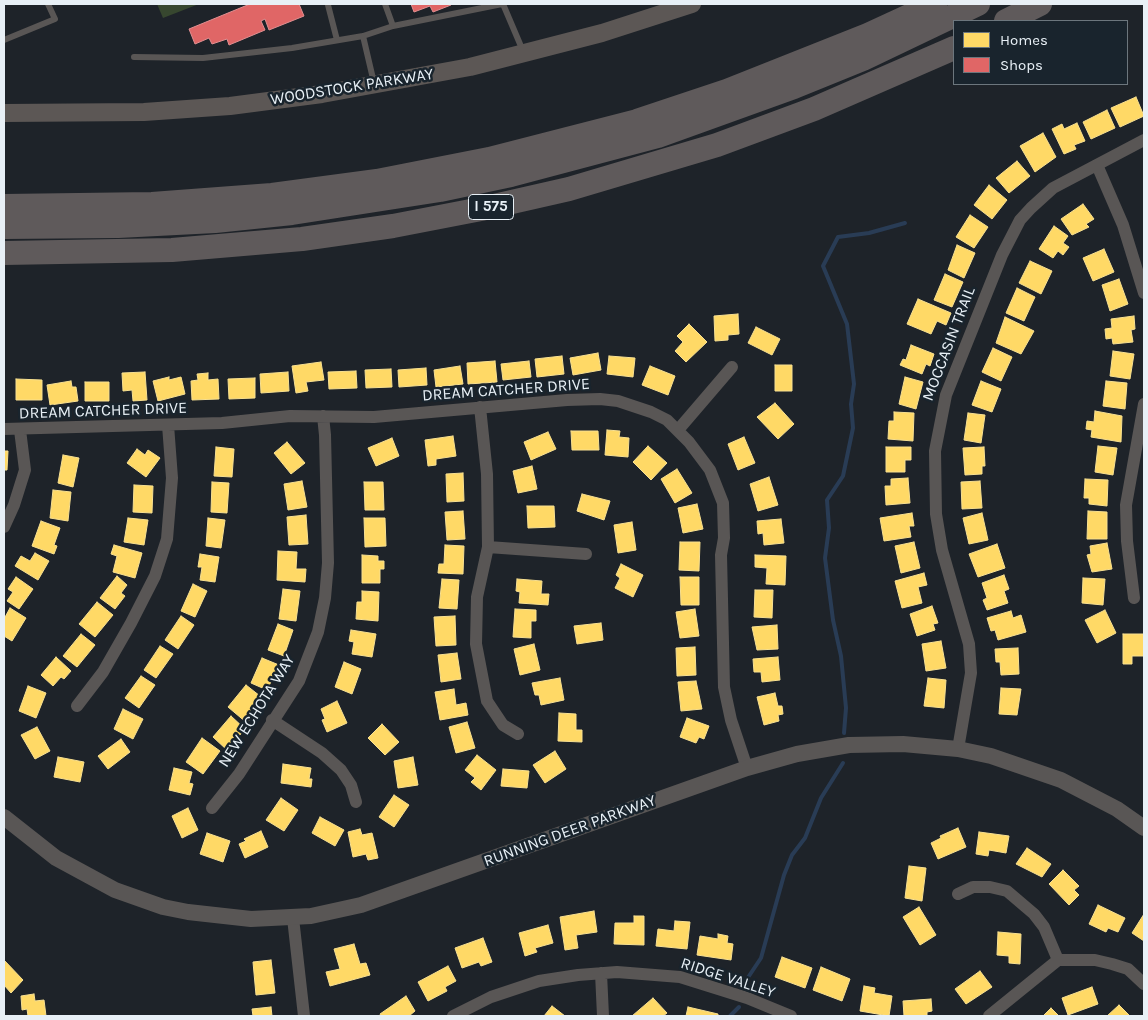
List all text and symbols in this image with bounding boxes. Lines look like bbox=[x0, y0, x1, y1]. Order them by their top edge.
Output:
legend bbox=[953, 20, 1128, 85]
text: Homes bbox=[1000, 31, 1048, 49]
text: Shops bbox=[1000, 56, 1043, 74]
street label: WOODSTOCK PARKWAY bbox=[269, 65, 435, 109]
road number: I 575 bbox=[468, 194, 514, 220]
street label: MOCCASIN TRAIL bbox=[918, 284, 980, 404]
street label: DREAM CATCHER DRIVE bbox=[421, 375, 591, 405]
street label: DREAM CATCHER DRIVE bbox=[19, 398, 187, 424]
street label: NEW ECHOTA WAY bbox=[215, 651, 299, 771]
street label: RUNNING DEER PARKWAY bbox=[481, 791, 659, 871]
street label: RIDGE VALLEY bbox=[678, 954, 778, 1002]

